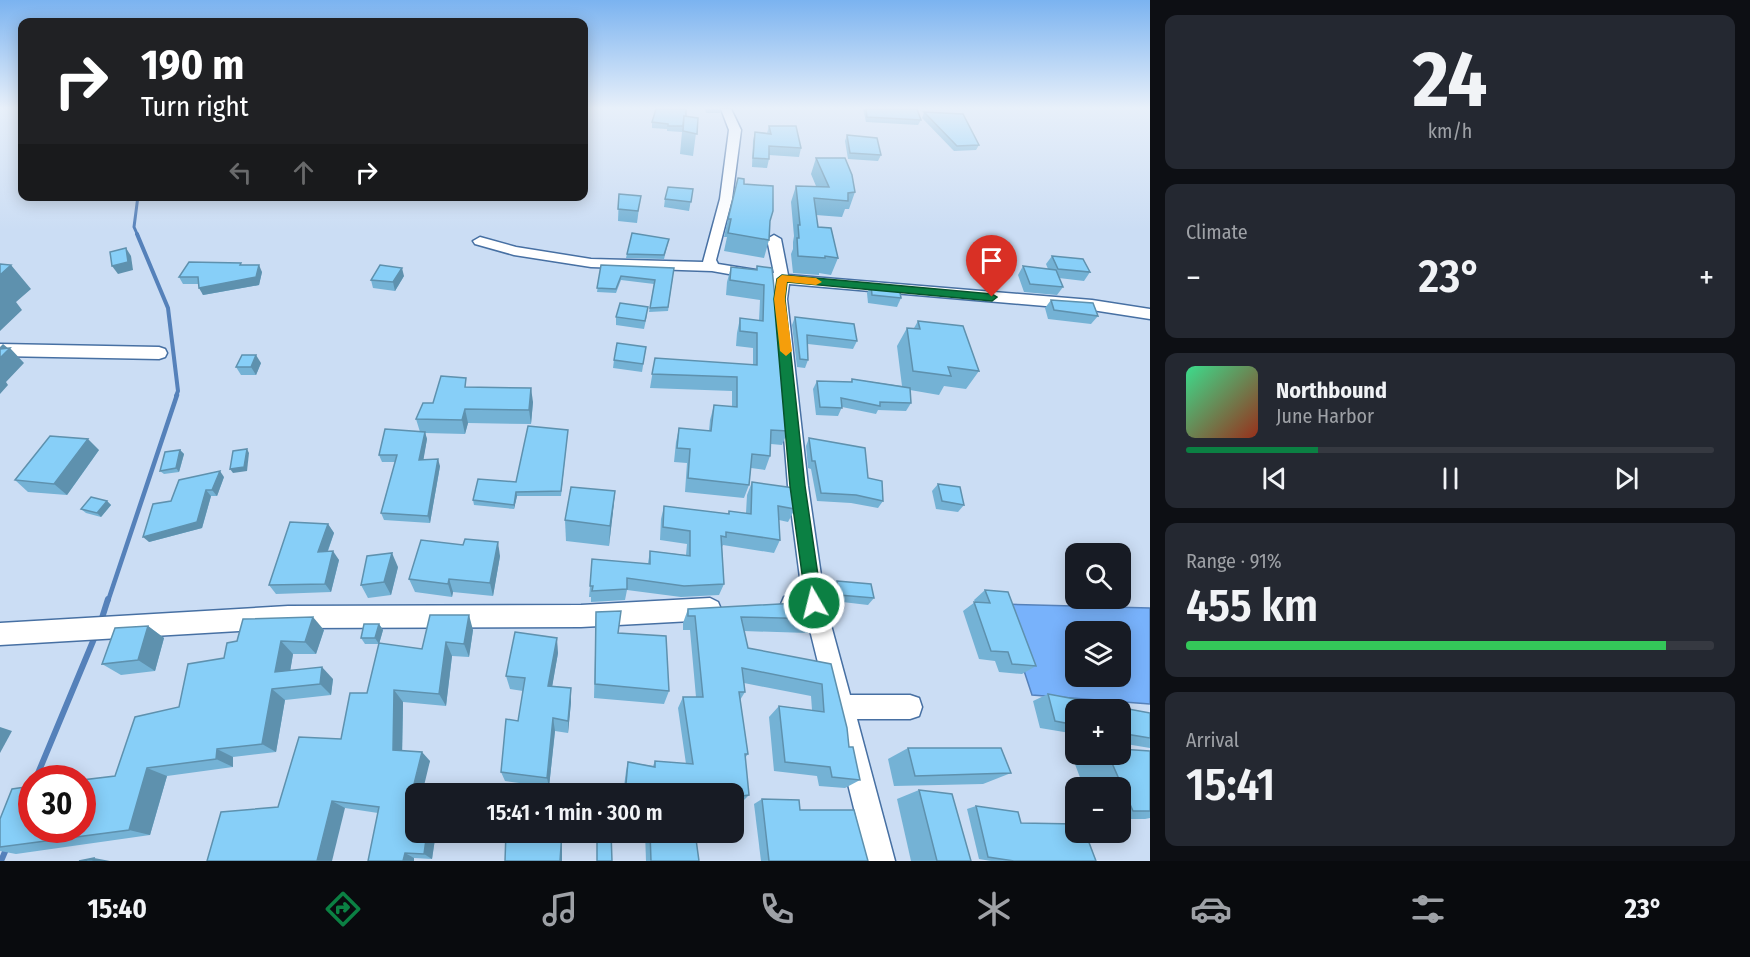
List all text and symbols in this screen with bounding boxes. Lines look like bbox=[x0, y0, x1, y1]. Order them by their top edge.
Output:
text: 24 bbox=[1413, 33, 1487, 127]
text: 190 m bbox=[141, 40, 244, 90]
icon: right bbox=[42, 42, 120, 120]
text: Turn right bbox=[141, 91, 249, 123]
text: km/h bbox=[1428, 119, 1472, 143]
icon: left bbox=[224, 156, 257, 189]
icon: ahead bbox=[287, 156, 320, 189]
icon: right bbox=[350, 156, 383, 189]
text: Climate bbox=[1186, 220, 1248, 244]
pin bbox=[966, 235, 1017, 297]
icon: arrive bbox=[975, 244, 1008, 277]
text: 23° bbox=[1419, 250, 1481, 304]
text: − bbox=[1186, 258, 1201, 298]
text: + bbox=[1699, 258, 1714, 298]
text: Northbound bbox=[1276, 377, 1387, 404]
text: June Harbor bbox=[1276, 404, 1374, 428]
icon: previous bbox=[1258, 462, 1291, 495]
icon: pause bbox=[1434, 462, 1467, 495]
icon: next bbox=[1610, 462, 1643, 495]
map controls bbox=[1065, 543, 1131, 843]
button: search bbox=[1065, 543, 1131, 609]
text: Range · 91% bbox=[1186, 549, 1282, 573]
position arrow bbox=[782, 571, 846, 635]
text: 455 km bbox=[1186, 579, 1318, 633]
button: layers bbox=[1065, 621, 1131, 687]
button: + bbox=[1065, 699, 1131, 765]
text: Arrival bbox=[1186, 728, 1239, 752]
text: 15:41 bbox=[1186, 758, 1275, 812]
speed limit sign: 30 bbox=[18, 765, 96, 843]
button: − bbox=[1065, 777, 1131, 843]
text: 15:41 · 1 min · 300 m bbox=[487, 799, 662, 826]
icon: directions bbox=[322, 888, 364, 930]
icon: music bbox=[539, 888, 581, 930]
icon: phone bbox=[756, 888, 798, 930]
icon: climate bbox=[973, 888, 1015, 930]
icon: car bbox=[1190, 888, 1232, 930]
icon: filters bbox=[1407, 888, 1449, 930]
text: 15:40 bbox=[88, 893, 147, 925]
text: 23° bbox=[1624, 893, 1662, 925]

